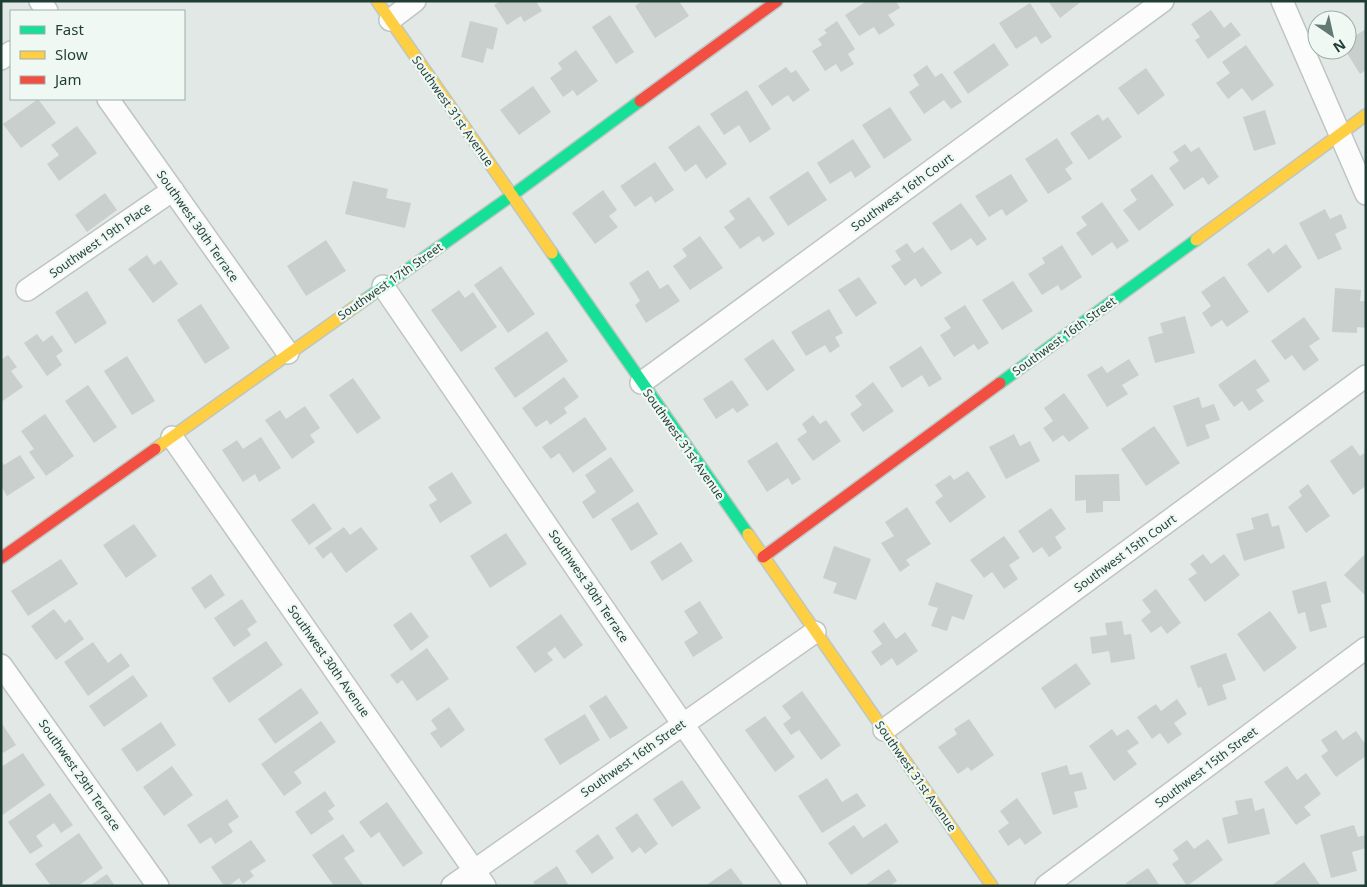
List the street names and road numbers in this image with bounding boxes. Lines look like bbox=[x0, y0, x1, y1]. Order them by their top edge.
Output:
street label: Southwest 31st Avenue bbox=[408, 52, 498, 170]
street label: Southwest 16th Court bbox=[847, 149, 957, 235]
street label: Southwest 30th Terrace bbox=[153, 167, 243, 285]
street label: Southwest 19th Place bbox=[46, 198, 154, 282]
street label: Southwest 17th Street bbox=[334, 238, 446, 324]
street label: Southwest 16th Street bbox=[1009, 292, 1120, 379]
street label: Southwest 31st Avenue bbox=[639, 385, 729, 503]
street label: Southwest 15th Court bbox=[1070, 510, 1180, 596]
street label: Southwest 30th Terrace bbox=[545, 526, 633, 646]
street label: Southwest 30th Avenue bbox=[284, 602, 374, 721]
street label: Southwest 16th Street bbox=[577, 715, 689, 801]
street label: Southwest 29th Terrace bbox=[35, 716, 125, 834]
street label: Southwest 31st Avenue bbox=[871, 717, 961, 835]
street label: Southwest 15th Street bbox=[1151, 722, 1261, 811]

